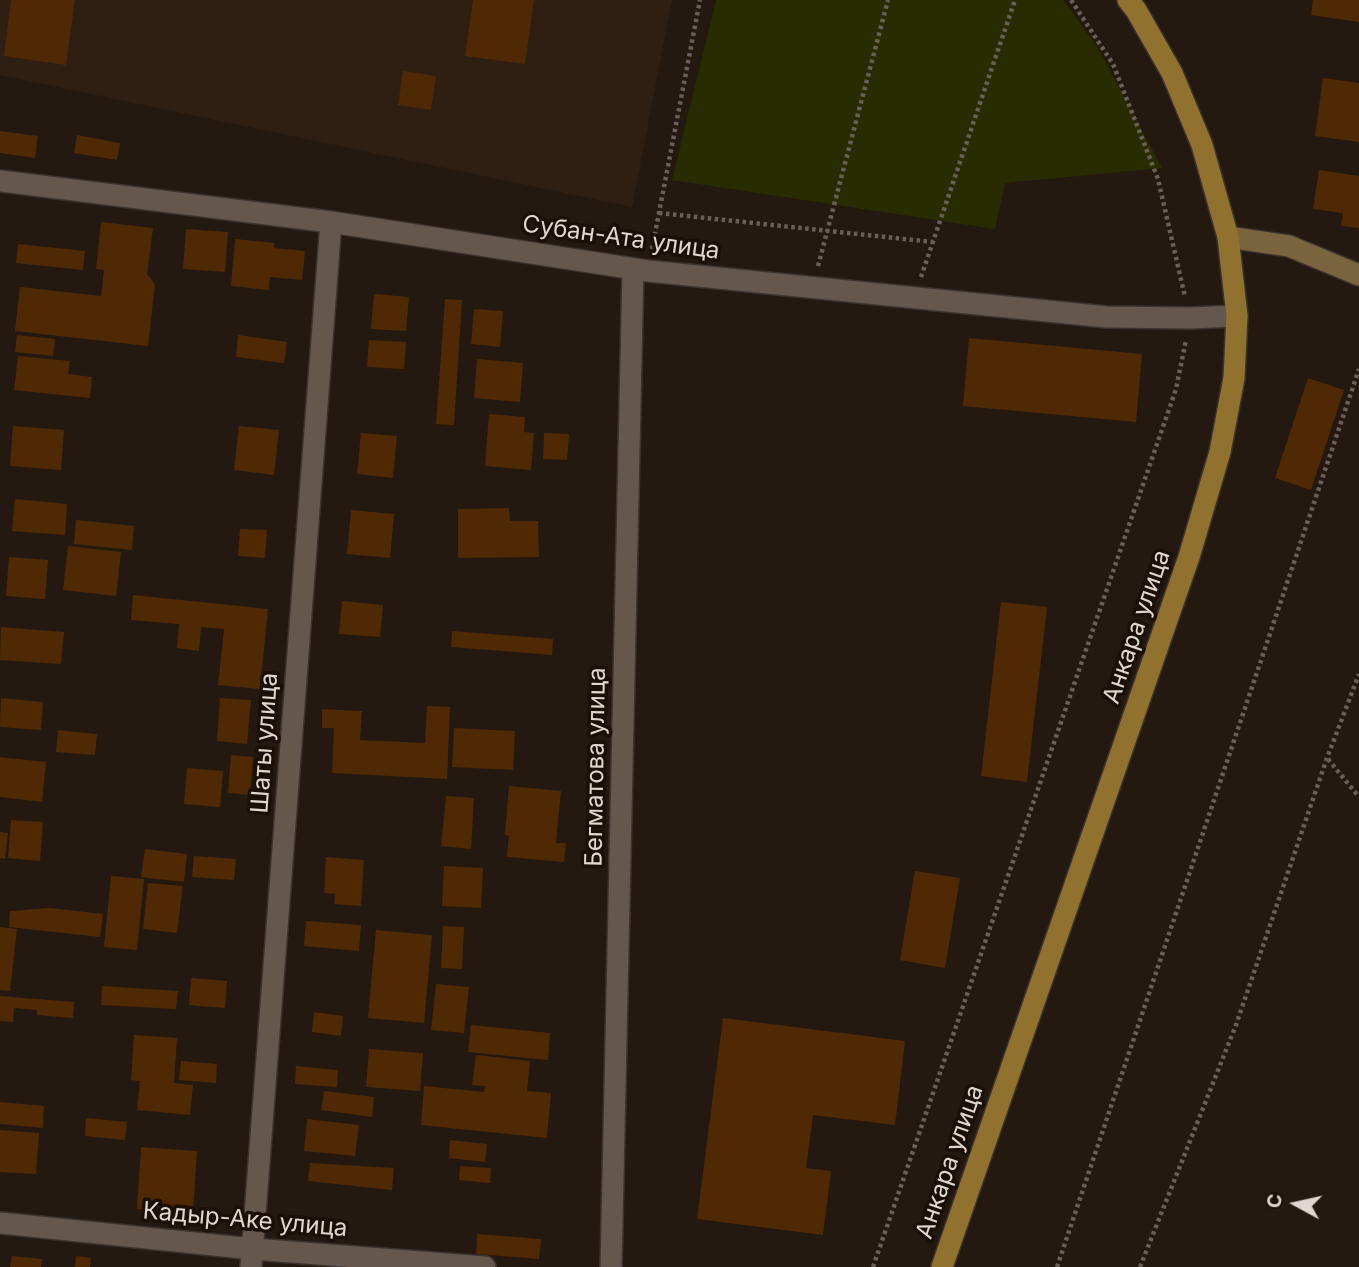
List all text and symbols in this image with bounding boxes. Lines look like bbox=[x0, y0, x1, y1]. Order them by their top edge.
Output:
street label: Субан-Ата улица bbox=[521, 210, 721, 266]
street label: Анкара улица bbox=[1097, 546, 1177, 708]
street label: Бегматова улица bbox=[580, 667, 612, 867]
street label: Шаты улица bbox=[246, 672, 284, 814]
street label: Анкара улица bbox=[910, 1081, 990, 1243]
north arrow bbox=[1261, 1169, 1331, 1239]
text: С bbox=[1262, 1192, 1287, 1210]
street label: Кадыр-Аке улица bbox=[142, 1197, 348, 1243]

